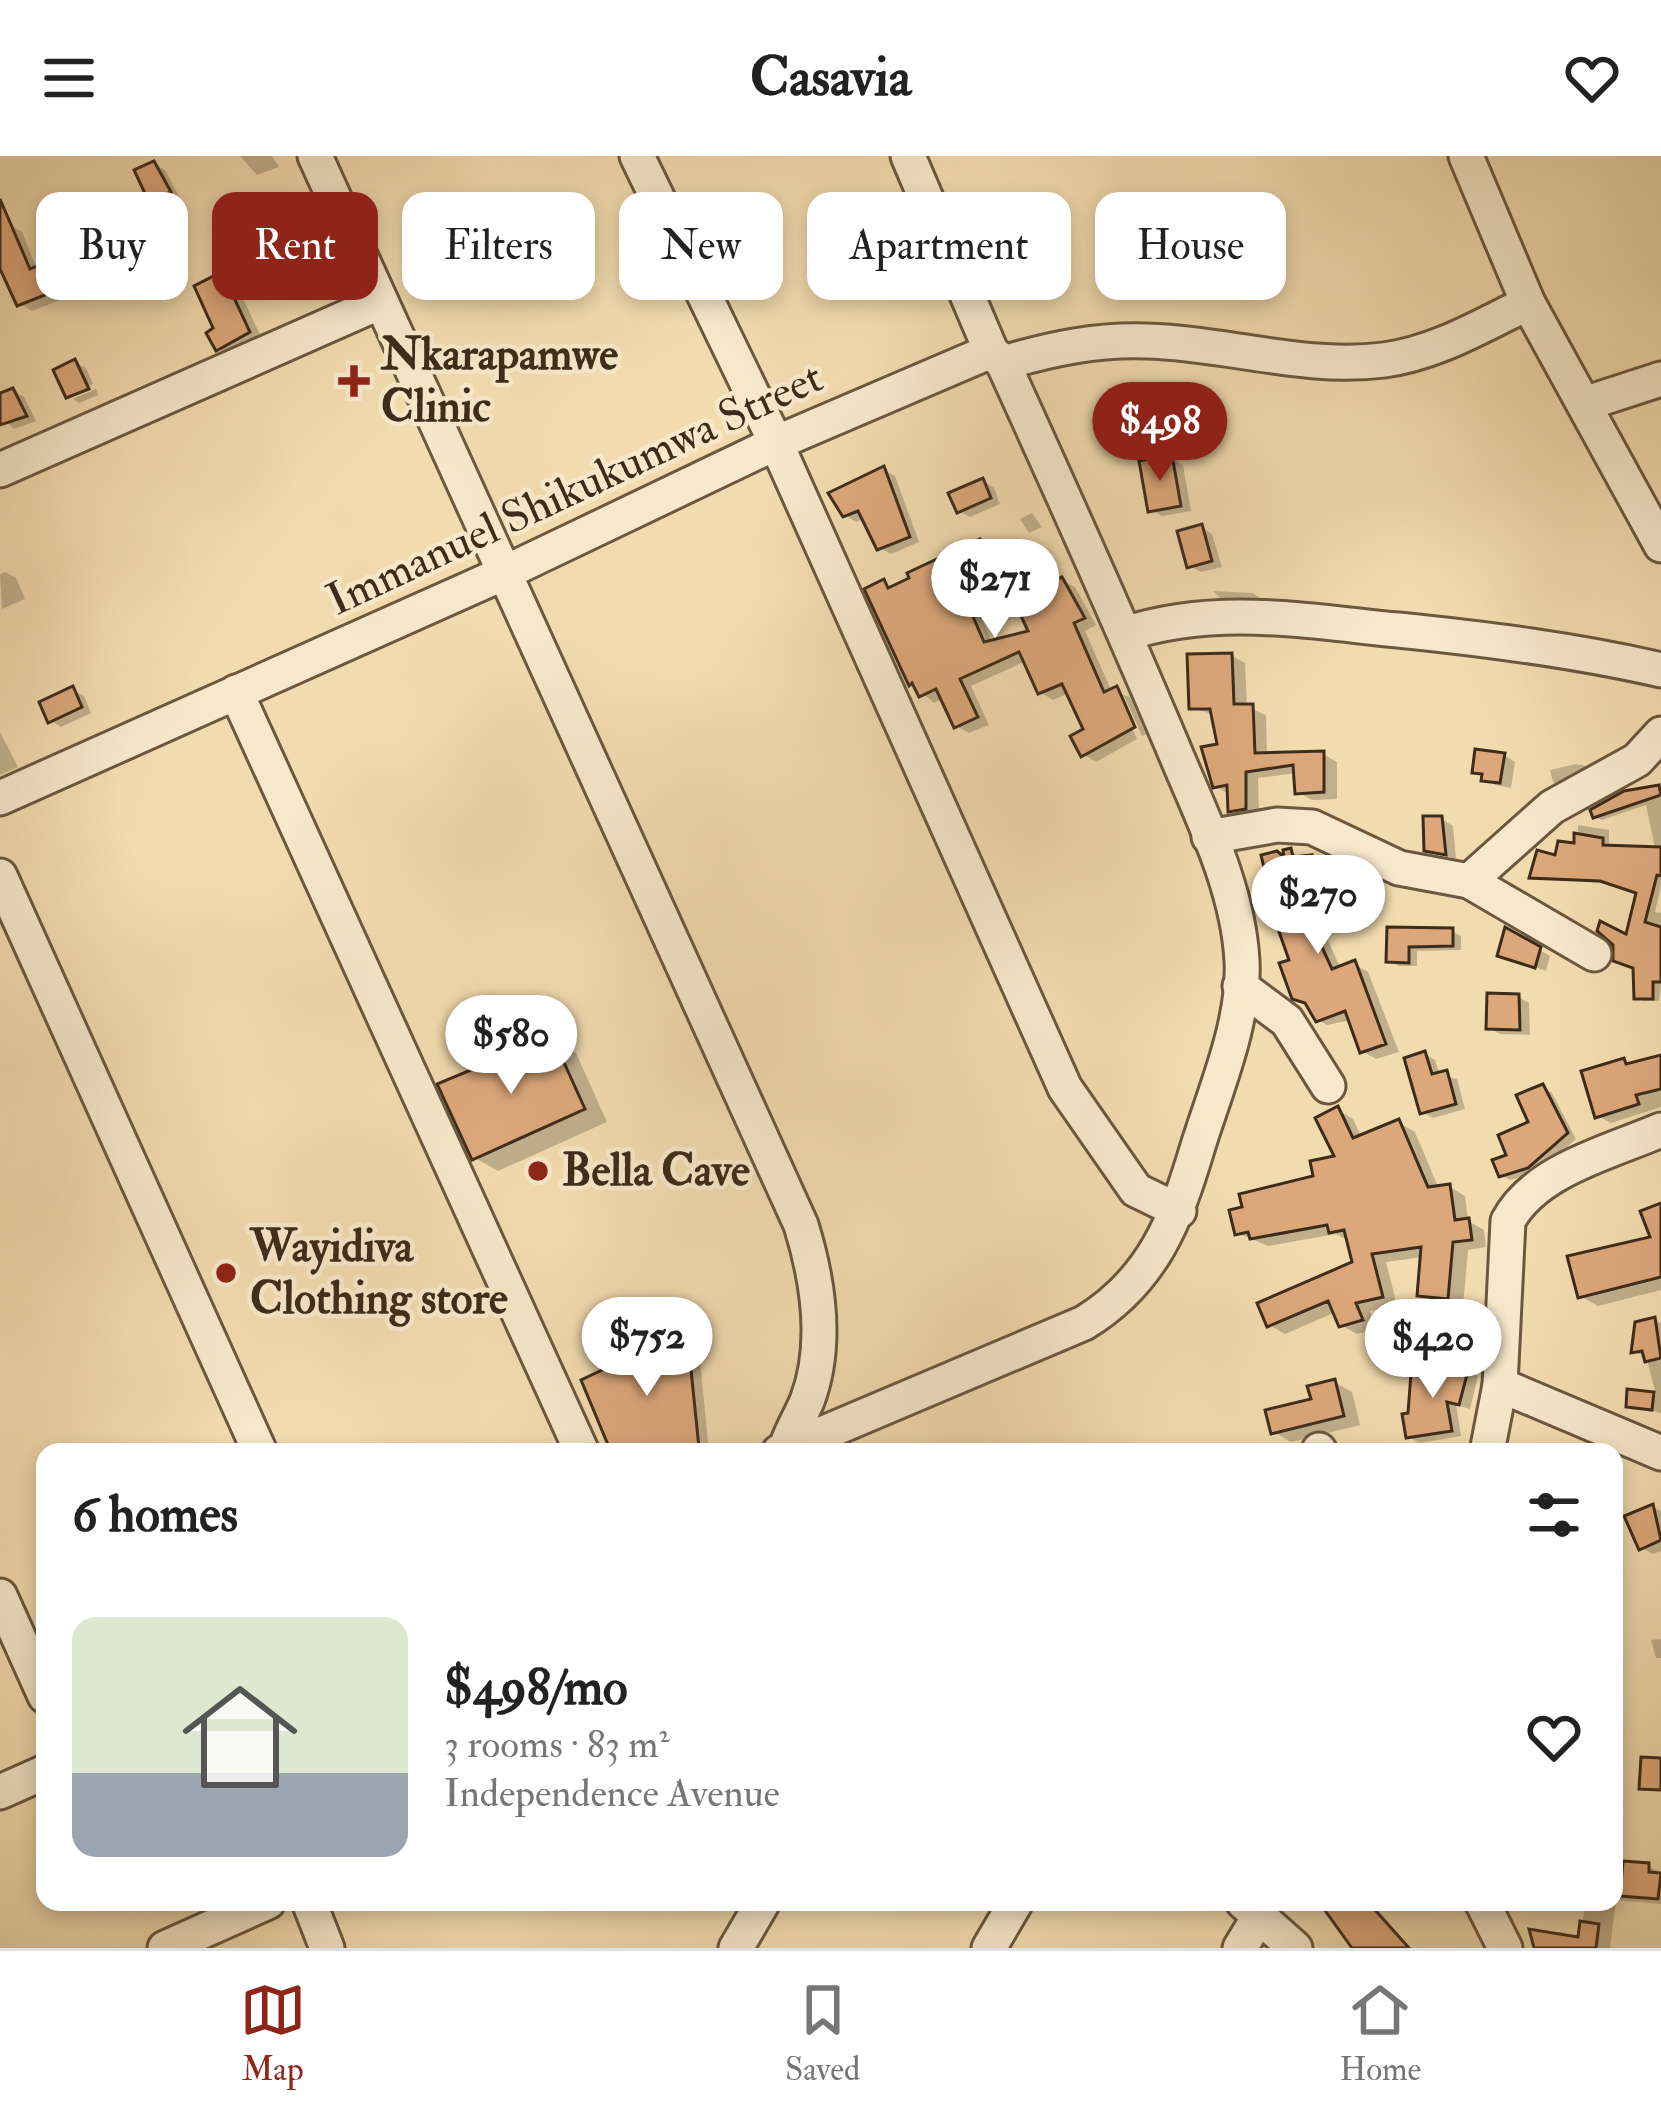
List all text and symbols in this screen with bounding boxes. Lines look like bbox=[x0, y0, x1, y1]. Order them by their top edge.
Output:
text: Casavia bbox=[750, 44, 911, 112]
icon: menu bbox=[36, 45, 102, 111]
icon: heart bbox=[1559, 45, 1625, 111]
chip: Buy bbox=[36, 192, 188, 300]
chip: Rent bbox=[212, 192, 378, 300]
chip: Filters bbox=[402, 192, 595, 300]
chip: New bbox=[619, 192, 783, 300]
chip: Apartment bbox=[807, 192, 1071, 300]
chip: House bbox=[1095, 192, 1286, 300]
place label: Nkarapamwe Clinic bbox=[380, 327, 618, 435]
street label: Immanuel Shikukumwa Street bbox=[318, 349, 832, 629]
marker: Nkarapamwe Clinic bbox=[338, 365, 370, 397]
pin: $498 bbox=[1089, 382, 1231, 484]
text: $498 bbox=[1119, 396, 1201, 445]
pin: $271 bbox=[924, 539, 1066, 641]
text: $271 bbox=[958, 553, 1032, 602]
pin: $270 bbox=[1247, 855, 1389, 957]
text: $270 bbox=[1278, 869, 1358, 918]
pin: $580 bbox=[440, 995, 582, 1097]
text: $580 bbox=[472, 1009, 550, 1058]
place label: Bella Cave bbox=[562, 1143, 750, 1199]
marker: Bella Cave bbox=[525, 1158, 551, 1184]
place label: Wayidiva Clothing store bbox=[249, 1219, 508, 1327]
marker: Wayidiva Clothing store bbox=[213, 1260, 239, 1286]
pin: $752 bbox=[576, 1297, 718, 1399]
pin: $420 bbox=[1362, 1299, 1504, 1401]
text: $752 bbox=[609, 1311, 685, 1360]
text: $420 bbox=[1392, 1313, 1474, 1362]
icon: filters bbox=[1521, 1482, 1587, 1548]
text: 6 homes bbox=[72, 1483, 238, 1547]
text: $498/mo bbox=[444, 1656, 628, 1720]
icon: home bbox=[168, 1665, 312, 1809]
icon: heart bbox=[1521, 1704, 1587, 1770]
text: 3 rooms · 83 m² bbox=[444, 1720, 670, 1769]
text: Independence Avenue bbox=[444, 1769, 780, 1818]
tab: Map bbox=[240, 1977, 306, 2090]
tab: Saved bbox=[785, 1977, 860, 2090]
tab: Home bbox=[1340, 1977, 1421, 2090]

